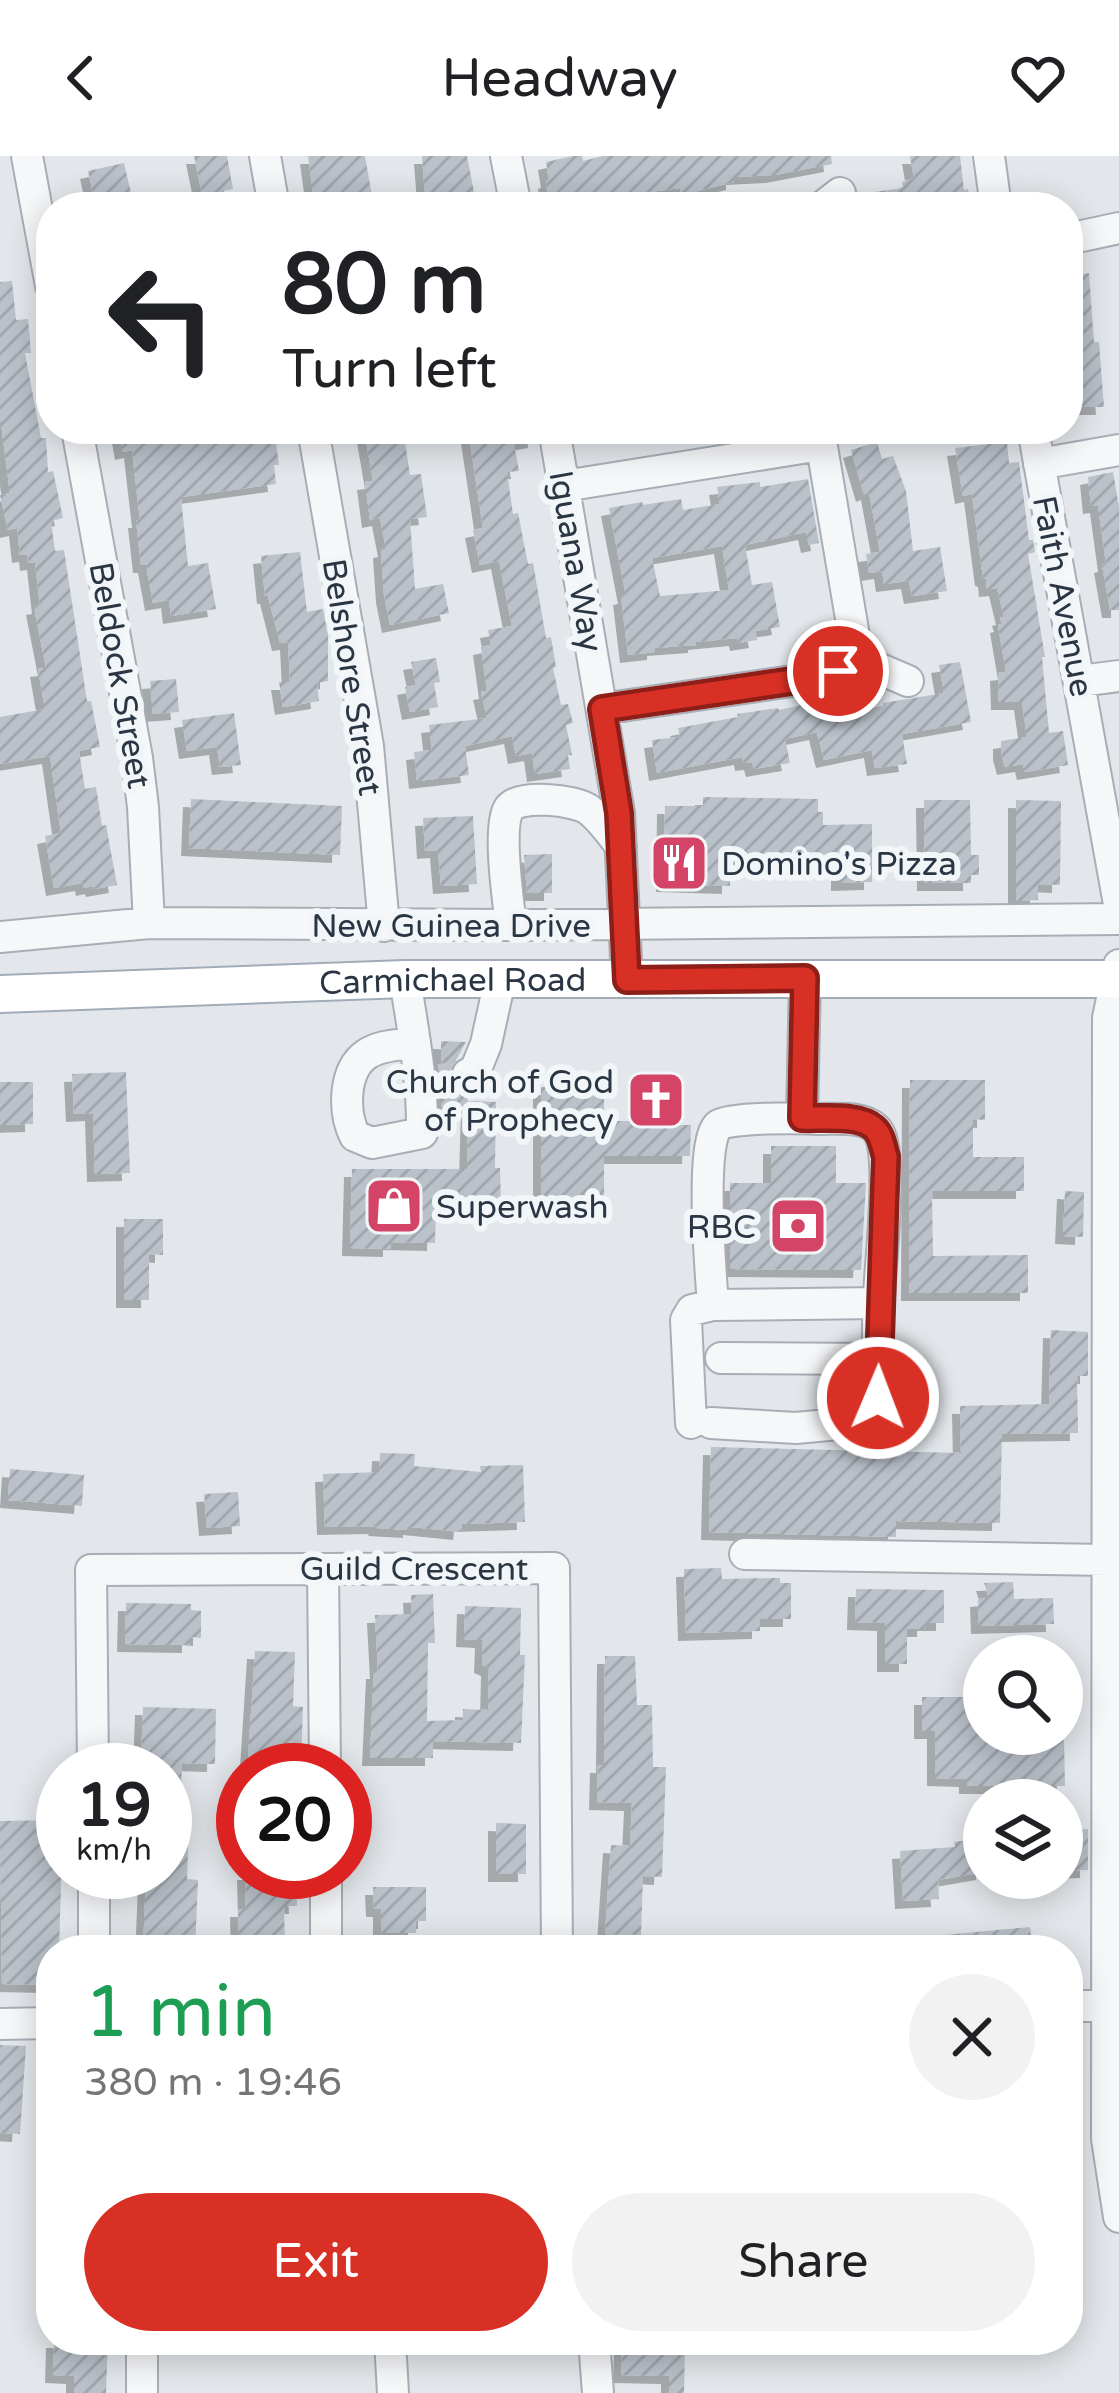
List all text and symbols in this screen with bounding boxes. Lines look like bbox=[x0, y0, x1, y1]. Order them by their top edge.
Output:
icon: back bbox=[48, 45, 114, 111]
icon: heart bbox=[1005, 45, 1071, 111]
text: Headway bbox=[441, 46, 678, 111]
text: 80 m bbox=[282, 235, 486, 336]
icon: left bbox=[84, 240, 240, 396]
text: Turn left bbox=[282, 337, 497, 402]
street label: Iguana Way bbox=[540, 467, 611, 655]
street label: Faith Avenue bbox=[1024, 493, 1101, 700]
street label: Belshore Street bbox=[314, 556, 389, 798]
street label: Beldock Street bbox=[80, 559, 159, 791]
pin bbox=[787, 620, 889, 722]
icon: arrive bbox=[805, 638, 871, 704]
restaurant icon: Domino's Pizza bbox=[648, 832, 710, 894]
place label: Domino's Pizza bbox=[721, 845, 957, 884]
street label: New Guinea Drive bbox=[311, 907, 591, 946]
street label: Carmichael Road bbox=[318, 961, 586, 1003]
place label: Church of God of Prophecy bbox=[386, 1063, 614, 1140]
church icon: Church of God of Prophecy bbox=[625, 1069, 687, 1131]
shop icon: Superwash bbox=[363, 1175, 425, 1237]
place label: Superwash bbox=[436, 1188, 609, 1227]
bank icon: RBC bbox=[767, 1195, 829, 1257]
place label: RBC bbox=[687, 1208, 756, 1247]
position arrow bbox=[815, 1335, 941, 1461]
street label: Guild Crescent bbox=[300, 1550, 528, 1589]
map controls bbox=[963, 1635, 1083, 1899]
button: search bbox=[963, 1635, 1083, 1755]
speed limit sign: 20 bbox=[216, 1743, 372, 1899]
text: 19 bbox=[76, 1770, 152, 1842]
button: layers bbox=[963, 1779, 1083, 1899]
text: km/h bbox=[76, 1832, 152, 1869]
text: 1 min bbox=[84, 1970, 276, 2057]
button: close bbox=[909, 1974, 1035, 2100]
text: 380 m · 19:46 bbox=[84, 2059, 342, 2106]
button: Exit bbox=[84, 2193, 548, 2331]
button: Share bbox=[572, 2193, 1035, 2331]

